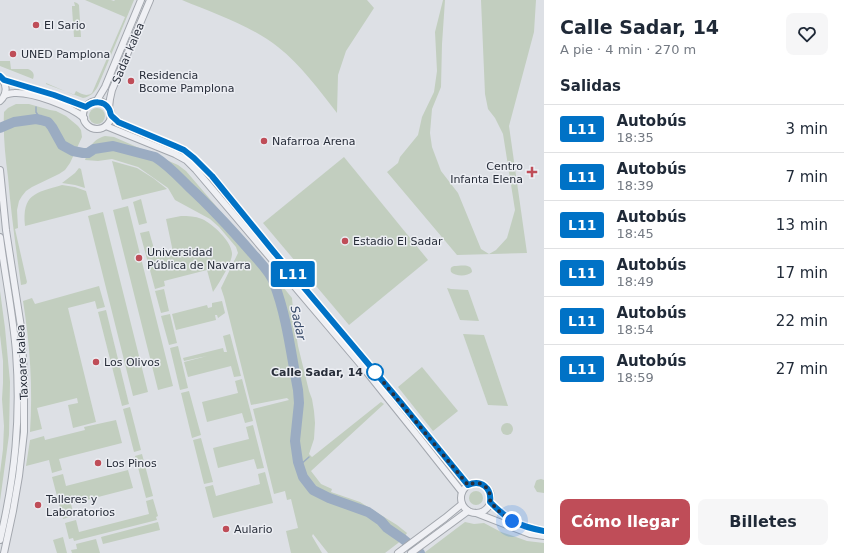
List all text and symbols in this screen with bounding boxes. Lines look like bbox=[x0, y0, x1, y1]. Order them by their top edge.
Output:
button: heart bbox=[786, 13, 828, 55]
text: Calle Sadar, 14 bbox=[560, 16, 719, 38]
place label: El Sario bbox=[44, 19, 86, 32]
marker: El Sario bbox=[31, 20, 41, 30]
street label: Sadar kalea bbox=[110, 21, 147, 86]
text: A pie · 4 min · 270 m bbox=[560, 42, 696, 57]
place label: UNED Pamplona bbox=[21, 48, 110, 61]
marker: UNED Pamplona bbox=[8, 49, 18, 59]
place label: Residencia Bcome Pamplona bbox=[139, 69, 234, 95]
marker: Residencia Bcome Pamplona bbox=[126, 76, 136, 86]
text: Salidas bbox=[560, 77, 621, 95]
text: Autobús bbox=[616, 112, 687, 130]
text: 3 min bbox=[785, 120, 828, 138]
text: L11 bbox=[568, 121, 596, 137]
text: 18:35 bbox=[616, 130, 654, 145]
place label: Nafarroa Arena bbox=[272, 135, 355, 148]
marker: Nafarroa Arena bbox=[259, 136, 269, 146]
place label: Centro Infanta Elena bbox=[450, 160, 523, 186]
text: Autobús bbox=[616, 160, 687, 178]
marker: Centro Infanta Elena bbox=[526, 166, 538, 178]
text: 7 min bbox=[785, 168, 828, 186]
text: L11 bbox=[568, 169, 596, 185]
text: 18:39 bbox=[616, 178, 654, 193]
text: Autobús bbox=[616, 208, 687, 226]
text: 13 min bbox=[776, 216, 828, 234]
text: L11 bbox=[568, 217, 596, 233]
text: 18:45 bbox=[616, 226, 654, 241]
place label: Estadio El Sadar bbox=[353, 235, 443, 248]
marker: Estadio El Sadar bbox=[340, 236, 350, 246]
place label: Universidad Pública de Navarra bbox=[147, 246, 251, 272]
marker: Universidad Pública de Navarra bbox=[134, 253, 144, 263]
text: Autobús bbox=[616, 256, 687, 274]
line badge: L11 bbox=[270, 261, 316, 287]
text: 17 min bbox=[776, 264, 828, 282]
text: L11 bbox=[568, 265, 596, 281]
text: L11 bbox=[279, 266, 307, 282]
text: 18:49 bbox=[616, 274, 654, 289]
water label: Sadar bbox=[288, 304, 309, 343]
text: Autobús bbox=[616, 304, 687, 322]
text: 22 min bbox=[776, 312, 828, 330]
text: L11 bbox=[568, 313, 596, 329]
text: 18:54 bbox=[616, 322, 654, 337]
street label: Taxoare kalea bbox=[14, 324, 31, 401]
text: Autobús bbox=[616, 352, 687, 370]
place label: Los Olivos bbox=[104, 356, 160, 369]
marker: Los Olivos bbox=[91, 357, 101, 367]
text: 27 min bbox=[776, 360, 828, 378]
text: L11 bbox=[568, 361, 596, 377]
marker: Calle Sadar, 14 bbox=[366, 363, 384, 381]
place label: Calle Sadar, 14 bbox=[271, 366, 363, 379]
text: 18:59 bbox=[616, 370, 654, 385]
place label: Los Pinos bbox=[106, 457, 157, 470]
marker: Los Pinos bbox=[93, 458, 103, 468]
place label: Talleres y Laboratorios bbox=[45, 493, 115, 519]
button: Cómo llegar bbox=[560, 499, 690, 545]
button: Billetes bbox=[698, 499, 828, 545]
marker: Talleres y Laboratorios bbox=[33, 500, 43, 510]
your location bbox=[502, 511, 522, 531]
place label: Aulario bbox=[234, 523, 273, 536]
marker: Aulario bbox=[221, 524, 231, 534]

